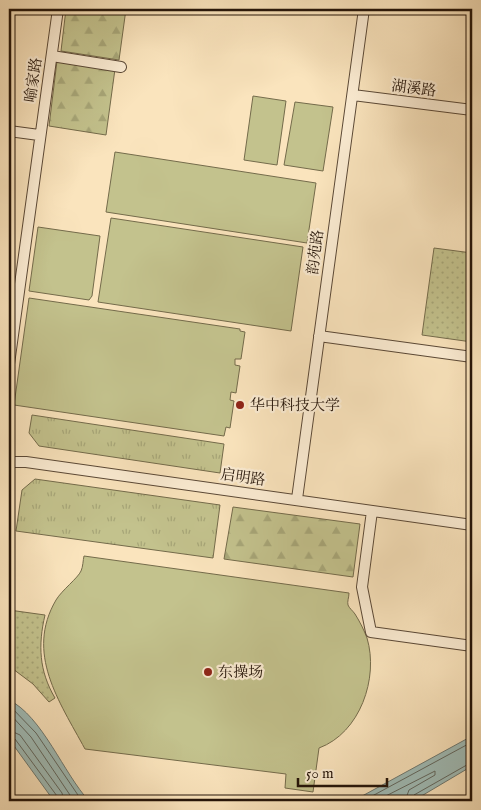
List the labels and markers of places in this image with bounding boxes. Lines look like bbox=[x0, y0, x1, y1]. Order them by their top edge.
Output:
place label: 华中科技大学 bbox=[250, 396, 340, 415]
marker: 华中科技大学 bbox=[234, 399, 246, 411]
place label: 东操场 bbox=[218, 663, 263, 682]
marker: 东操场 bbox=[202, 666, 214, 678]

